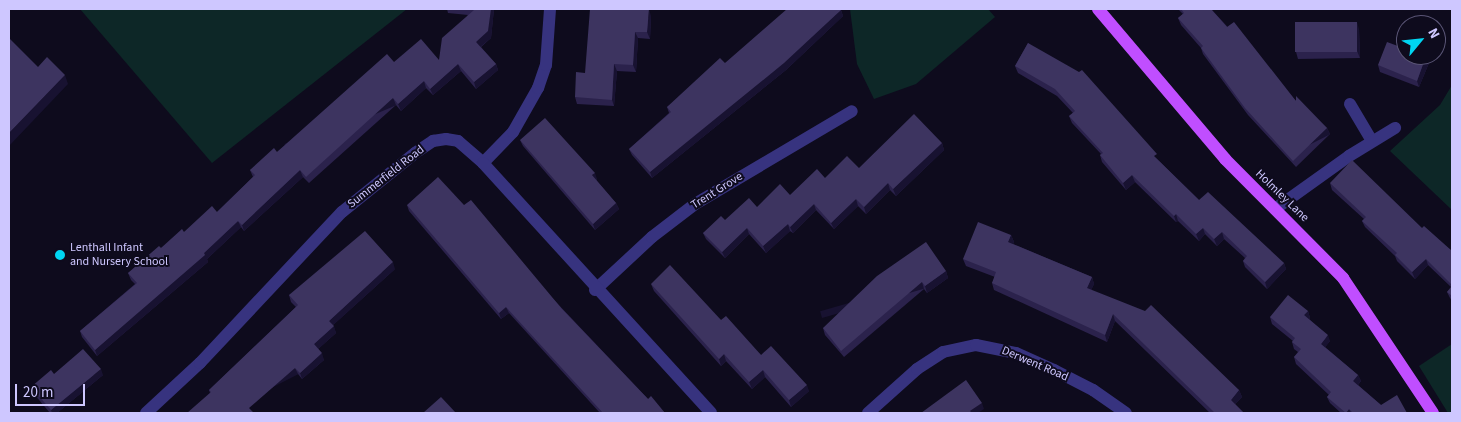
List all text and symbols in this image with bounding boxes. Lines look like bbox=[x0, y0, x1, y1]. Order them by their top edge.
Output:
north arrow bbox=[1396, 15, 1446, 65]
text: N bbox=[1422, 25, 1444, 42]
street label: Summerfield Road bbox=[345, 143, 427, 211]
street label: Holmley Lane bbox=[1252, 167, 1312, 225]
street label: Trent Grove bbox=[688, 169, 746, 213]
place label: Lenthall Infant and Nursery School bbox=[70, 241, 168, 269]
marker: Lenthall Infant and Nursery School bbox=[54, 249, 66, 261]
street label: Derwent Road bbox=[999, 343, 1071, 385]
scale bar bbox=[18, 374, 88, 406]
text: 20 m bbox=[23, 382, 53, 403]

